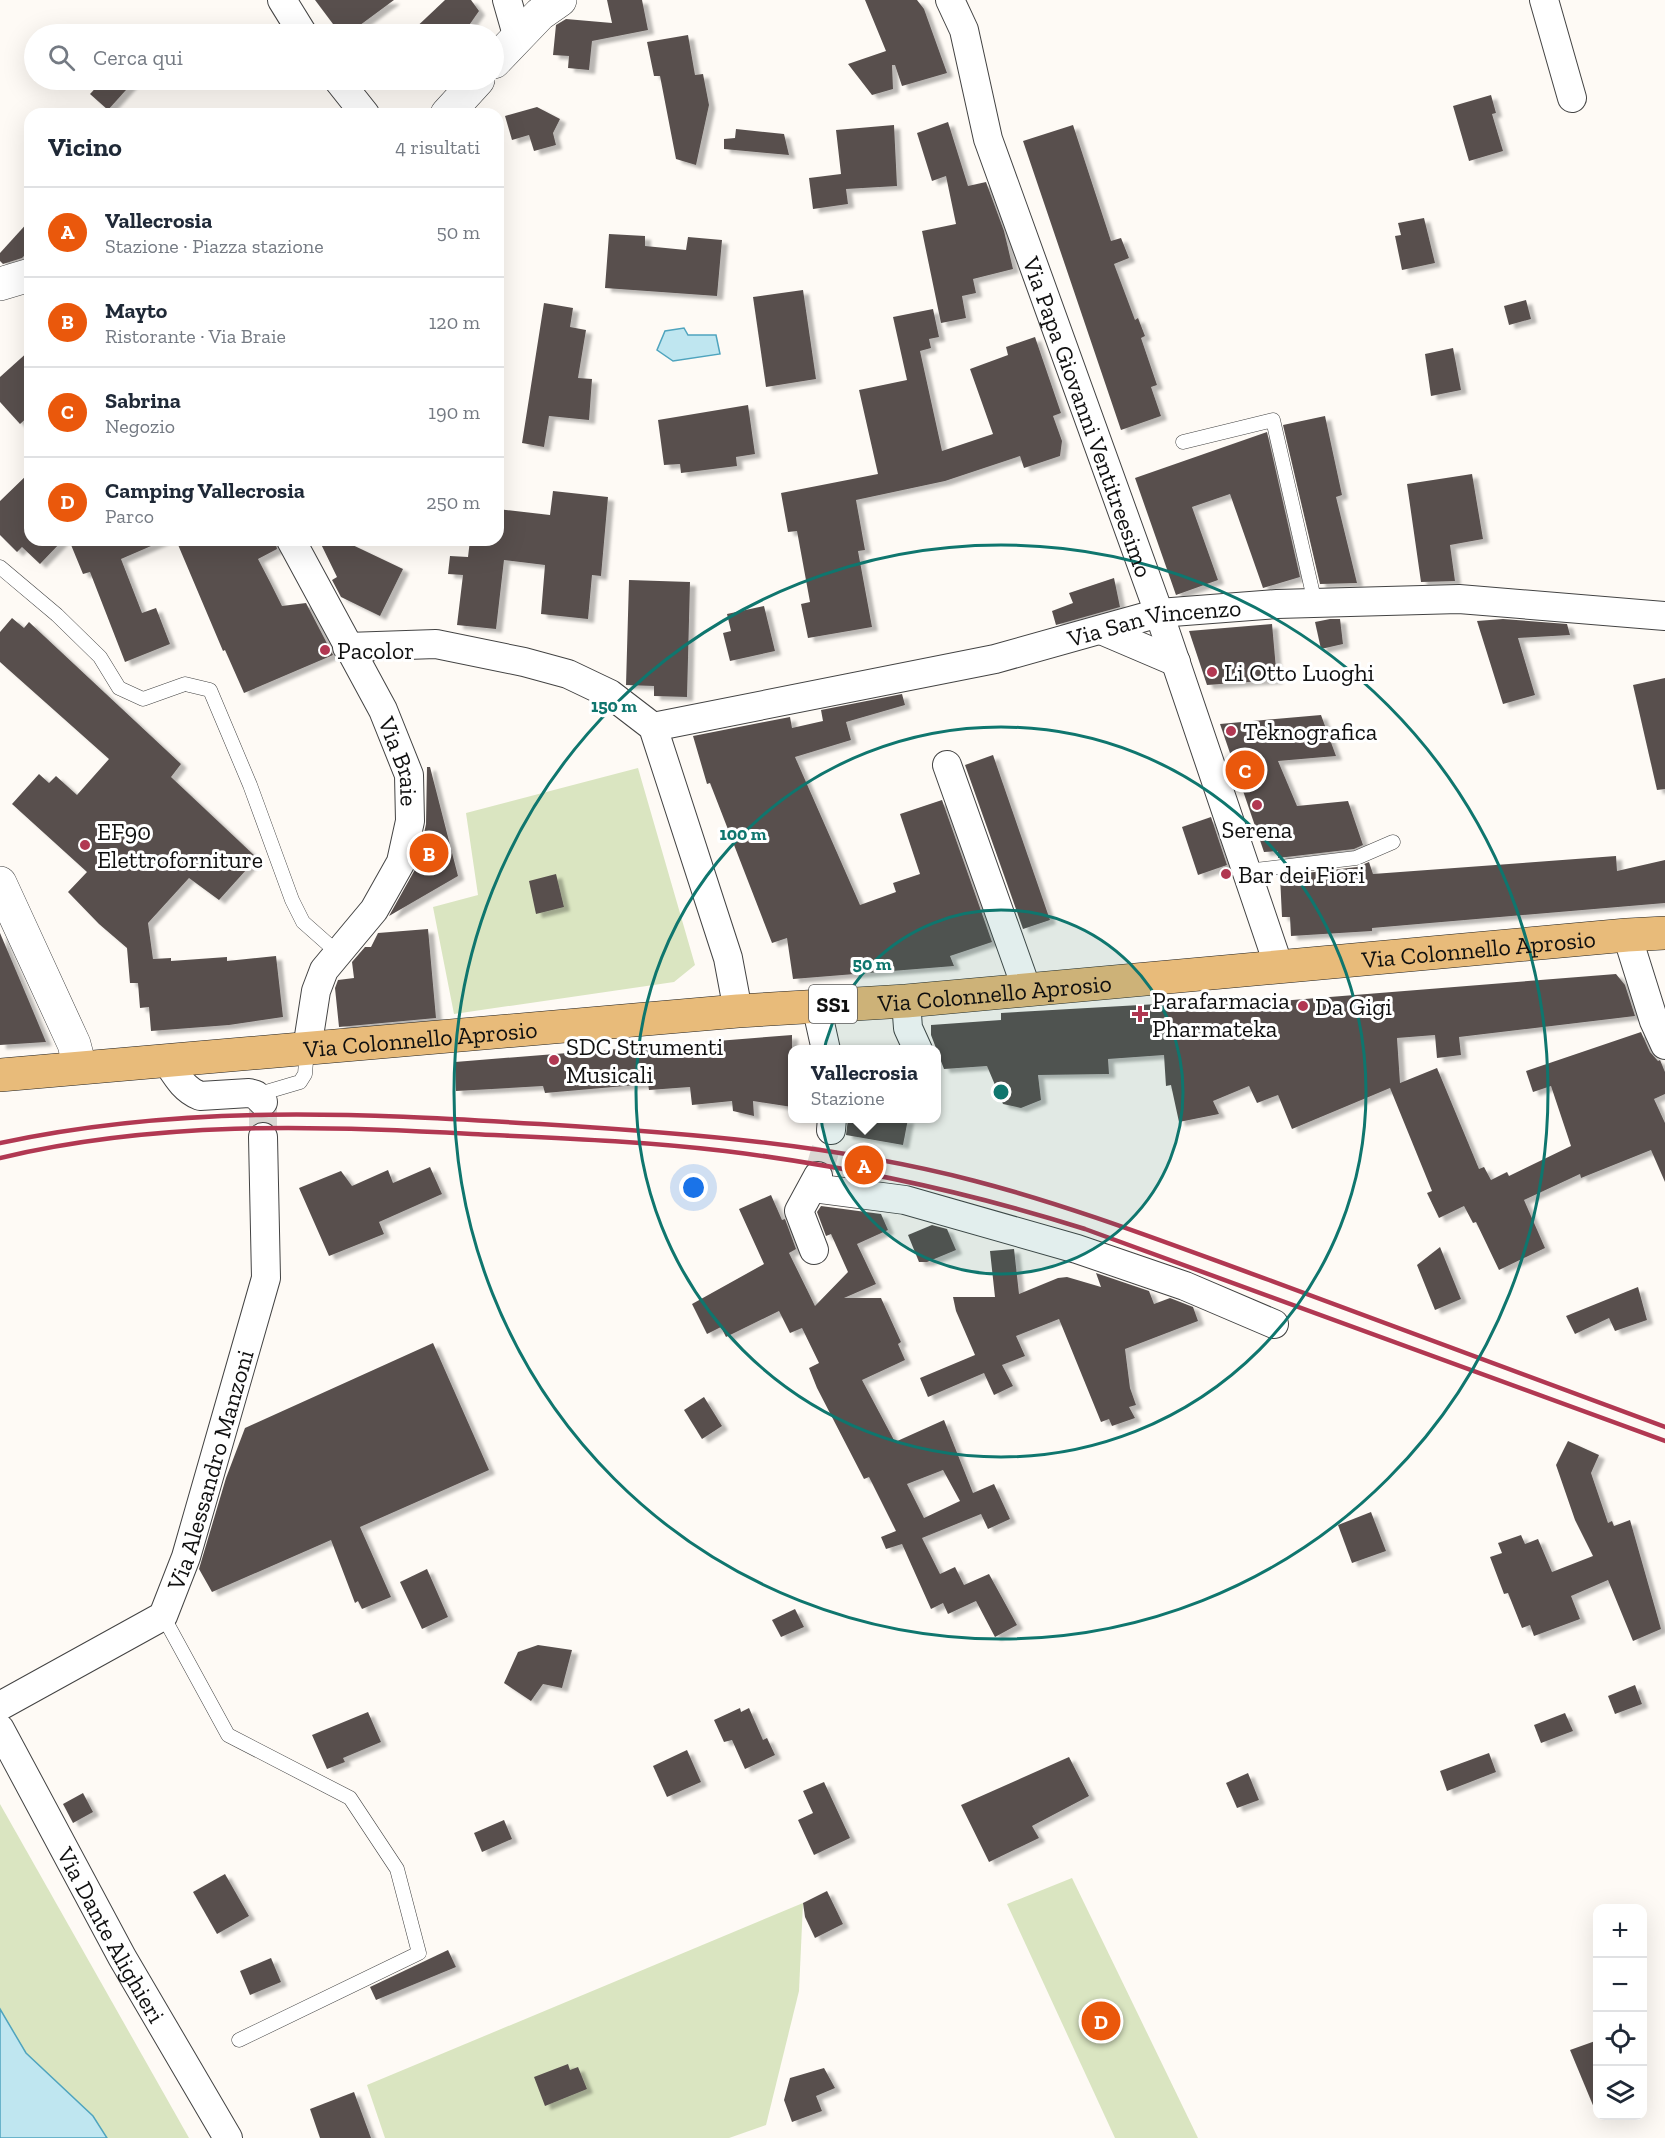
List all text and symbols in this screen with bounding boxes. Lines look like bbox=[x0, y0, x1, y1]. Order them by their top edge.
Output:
search box bbox=[24, 24, 504, 90]
icon: search bbox=[45, 41, 78, 74]
text: Cerca qui bbox=[93, 44, 183, 71]
text: Vicino bbox=[48, 131, 122, 163]
text: 4 risultati bbox=[395, 135, 480, 159]
text: Vallecrosia bbox=[105, 207, 212, 234]
text: A bbox=[61, 220, 74, 244]
text: 50 m bbox=[436, 220, 480, 244]
text: Stazione · Piazza stazione bbox=[105, 234, 324, 258]
street label: Via Papa Giovanni Ventitreesimo bbox=[1017, 252, 1159, 581]
text: Mayto bbox=[105, 297, 167, 324]
text: B bbox=[61, 310, 74, 334]
text: 120 m bbox=[429, 310, 480, 334]
text: Ristorante · Via Braie bbox=[105, 324, 286, 348]
text: Sabrina bbox=[105, 387, 181, 414]
text: C bbox=[61, 400, 74, 424]
text: 190 m bbox=[428, 400, 480, 424]
text: Negozio bbox=[105, 414, 175, 438]
text: Camping Vallecrosia bbox=[105, 477, 305, 504]
text: D bbox=[61, 490, 74, 514]
text: 250 m bbox=[426, 490, 480, 514]
text: Parco bbox=[105, 504, 154, 528]
street label: Via San Vincenzo bbox=[1063, 592, 1242, 653]
place label: Pacolor bbox=[337, 636, 414, 665]
marker: Pacolor bbox=[318, 643, 332, 657]
place label: Li Otto Luoghi bbox=[1224, 658, 1375, 687]
marker: Li Otto Luoghi bbox=[1205, 665, 1219, 679]
text: 150 m bbox=[591, 695, 637, 717]
street label: Via Braie bbox=[372, 711, 424, 807]
place label: Teknografica bbox=[1243, 717, 1378, 746]
marker: Teknografica bbox=[1224, 724, 1238, 738]
pin: C bbox=[1226, 748, 1264, 792]
marker: Serena bbox=[1250, 798, 1264, 812]
place label: Serena bbox=[1222, 815, 1293, 844]
place label: EF90 Elettroforniture bbox=[97, 817, 263, 874]
text: 100 m bbox=[719, 823, 767, 845]
pin: B bbox=[410, 830, 448, 876]
marker: EF90 Elettroforniture bbox=[78, 838, 92, 852]
place label: Bar dei Fiori bbox=[1238, 860, 1365, 889]
marker: Bar dei Fiori bbox=[1219, 867, 1233, 881]
street label: Via Colonnello Aprosio bbox=[1359, 923, 1597, 974]
text: 50 m bbox=[853, 953, 892, 975]
street label: Via Colonnello Aprosio bbox=[876, 968, 1113, 1017]
road number: SS1 bbox=[809, 985, 857, 1023]
place label: Parafarmacia Pharmateka bbox=[1152, 986, 1290, 1043]
place label: Da Gigi bbox=[1315, 992, 1392, 1021]
marker: Da Gigi bbox=[1296, 999, 1310, 1013]
marker: Parafarmacia Pharmateka bbox=[1133, 1007, 1147, 1021]
street label: Via Colonnello Aprosio bbox=[301, 1014, 539, 1063]
place label: SDC Strumenti Musicali bbox=[566, 1032, 724, 1089]
popup bbox=[788, 1045, 941, 1123]
marker: SDC Strumenti Musicali bbox=[547, 1053, 561, 1067]
text: Vallecrosia bbox=[811, 1059, 918, 1086]
centre of rings bbox=[991, 1082, 1011, 1102]
text: Stazione bbox=[811, 1086, 885, 1110]
pin: A bbox=[844, 1142, 884, 1188]
your location bbox=[679, 1173, 708, 1202]
street label: Via Alessandro Manzoni bbox=[160, 1346, 259, 1595]
street label: Via Dante Alighieri bbox=[51, 1841, 172, 2028]
map controls bbox=[1593, 1904, 1647, 2120]
button: + bbox=[1593, 1904, 1647, 1958]
button: − bbox=[1593, 1958, 1647, 2012]
pin: D bbox=[1082, 1998, 1120, 2044]
button: locate bbox=[1593, 2012, 1647, 2066]
button: layers bbox=[1593, 2066, 1647, 2120]

